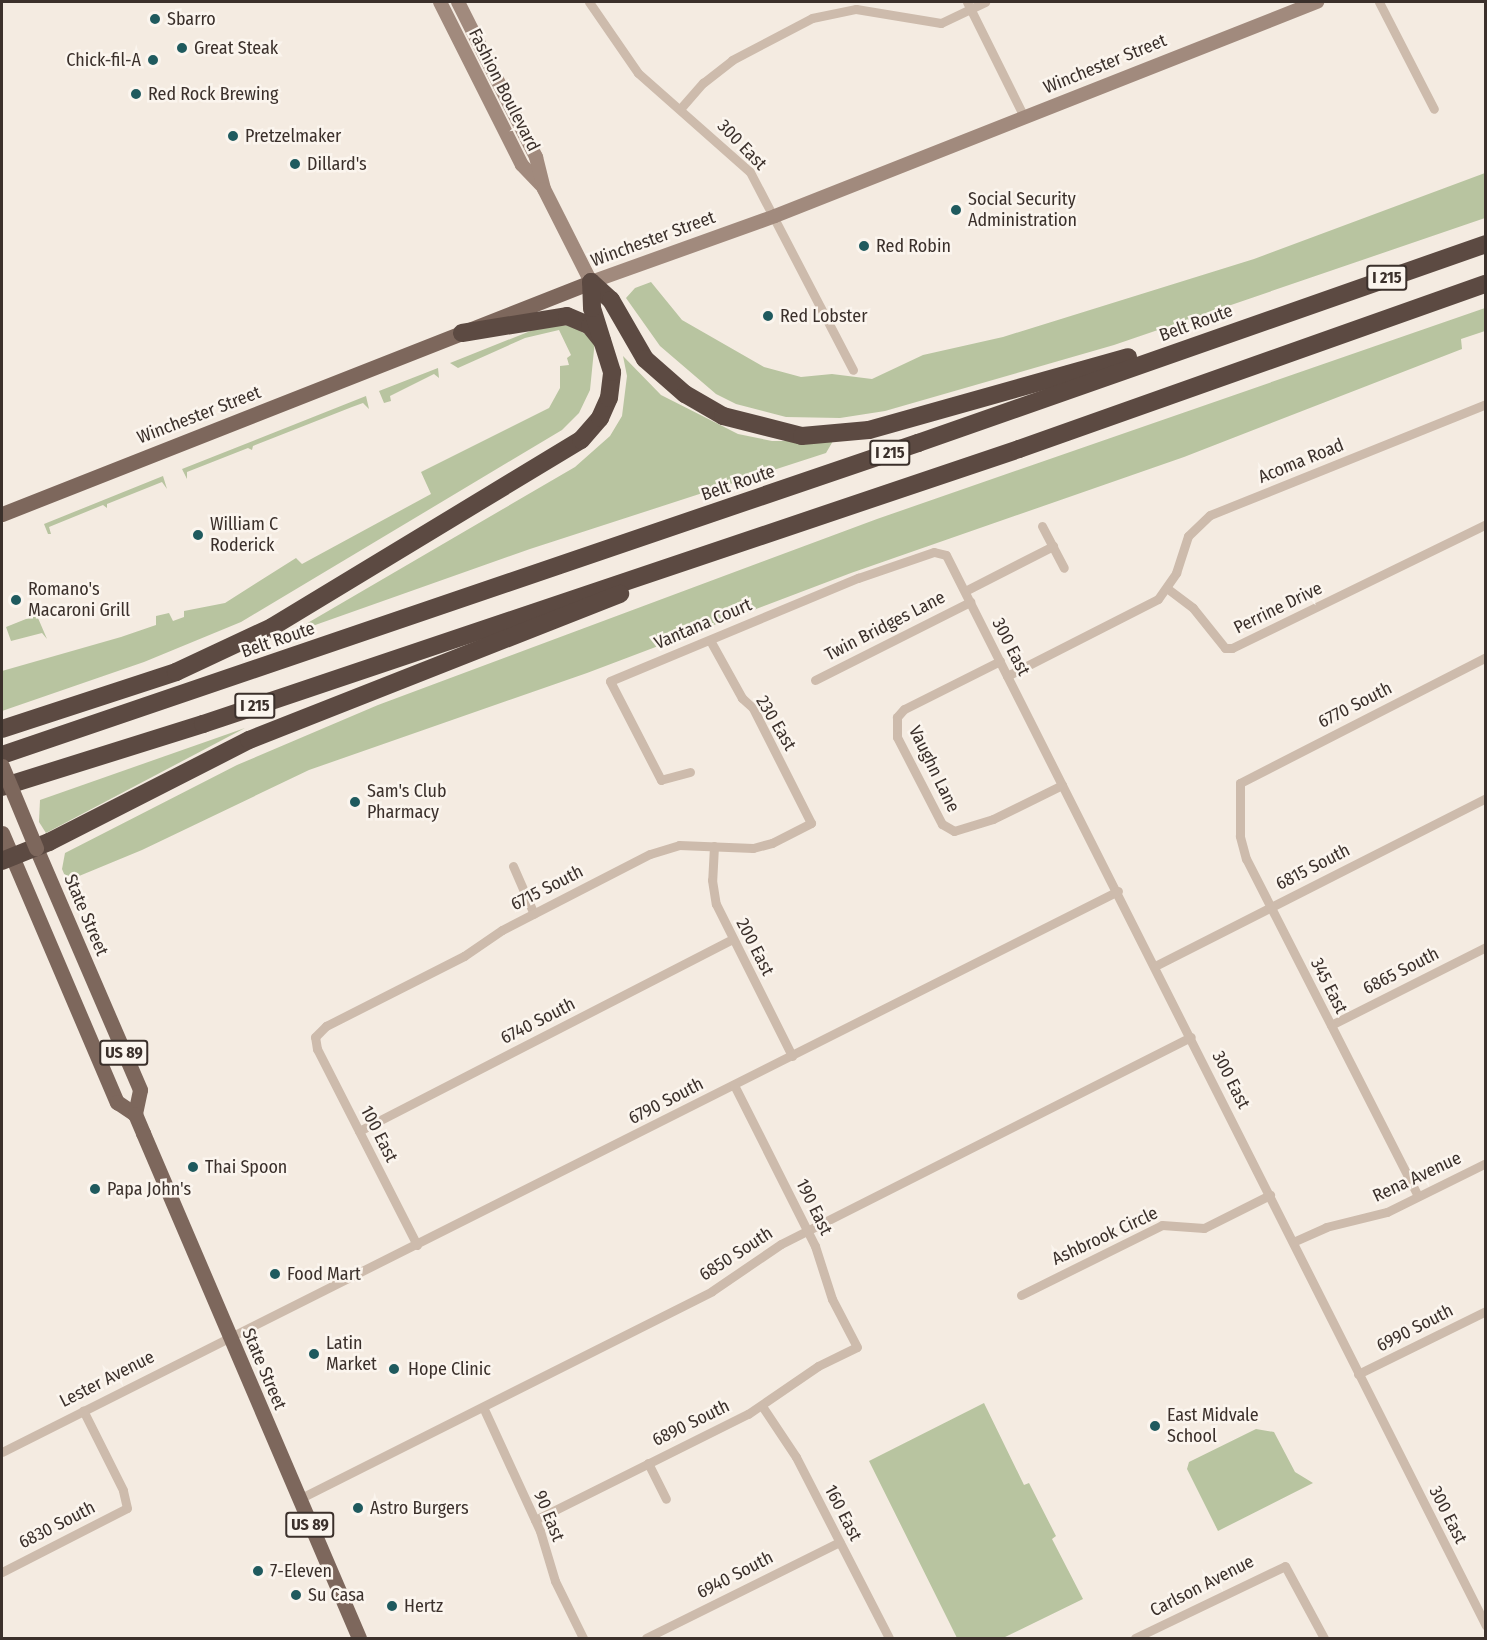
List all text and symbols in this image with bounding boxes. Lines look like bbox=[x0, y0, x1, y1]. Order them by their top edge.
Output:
place label: Sbarro bbox=[167, 8, 216, 30]
marker: Sbarro bbox=[148, 12, 162, 26]
street label: Fashion Boulevard bbox=[464, 25, 544, 155]
street label: Winchester Street bbox=[1040, 30, 1170, 98]
place label: Great Steak bbox=[194, 37, 278, 59]
marker: Great Steak bbox=[175, 41, 189, 55]
place label: Chick-fil-A bbox=[66, 49, 141, 71]
marker: Chick-fil-A bbox=[146, 53, 160, 67]
place label: Red Rock Brewing bbox=[148, 83, 278, 105]
marker: Red Rock Brewing bbox=[129, 87, 143, 101]
street label: 300 East bbox=[713, 115, 771, 175]
place label: Pretzelmaker bbox=[245, 125, 341, 147]
marker: Pretzelmaker bbox=[226, 129, 240, 143]
place label: Dillard's bbox=[307, 153, 367, 175]
marker: Dillard's bbox=[288, 157, 302, 171]
place label: Social Security Administration bbox=[968, 189, 1077, 232]
marker: Social Security Administration bbox=[949, 203, 963, 217]
street label: Winchester Street bbox=[588, 207, 718, 271]
place label: Red Robin bbox=[876, 235, 951, 257]
marker: Red Robin bbox=[857, 239, 871, 253]
road number: I 215 bbox=[1366, 265, 1408, 291]
street label: Belt Route bbox=[1156, 300, 1236, 346]
place label: Red Lobster bbox=[780, 305, 867, 327]
marker: Red Lobster bbox=[761, 309, 775, 323]
street label: Winchester Street bbox=[134, 382, 264, 448]
street label: Acoma Road bbox=[1255, 434, 1347, 488]
road number: I 215 bbox=[869, 440, 911, 466]
street label: Belt Route bbox=[698, 460, 778, 506]
place label: William C Roderick bbox=[210, 514, 278, 556]
marker: William C Roderick bbox=[191, 528, 205, 542]
street label: Perrine Drive bbox=[1230, 577, 1326, 639]
place label: Romano's Macaroni Grill bbox=[28, 579, 130, 622]
street label: Twin Bridges Lane bbox=[821, 586, 949, 666]
marker: Romano's Macaroni Grill bbox=[9, 593, 23, 607]
street label: Vantana Court bbox=[651, 594, 755, 654]
street label: 300 East bbox=[987, 615, 1035, 679]
street label: Belt Route bbox=[238, 617, 318, 663]
street label: 6770 South bbox=[1315, 677, 1395, 733]
street label: 230 East bbox=[751, 692, 801, 754]
road number: I 215 bbox=[234, 693, 276, 719]
street label: Vaughn Lane bbox=[904, 722, 964, 816]
place label: Sam's Club Pharmacy bbox=[367, 781, 446, 824]
marker: Sam's Club Pharmacy bbox=[348, 795, 362, 809]
street label: 6815 South bbox=[1272, 839, 1354, 895]
street label: 6715 South bbox=[507, 861, 587, 915]
street label: State Street bbox=[59, 871, 113, 959]
street label: 200 East bbox=[731, 915, 779, 979]
street label: 6865 South bbox=[1359, 943, 1443, 999]
street label: 345 East bbox=[1306, 955, 1352, 1017]
street label: 6740 South bbox=[497, 993, 579, 1049]
road number: US 89 bbox=[98, 1040, 150, 1066]
street label: 300 East bbox=[1207, 1048, 1255, 1112]
street label: 6790 South bbox=[625, 1073, 707, 1129]
street label: 100 East bbox=[356, 1102, 402, 1166]
street label: Rena Avenue bbox=[1369, 1147, 1465, 1207]
place label: Thai Spoon bbox=[205, 1156, 287, 1178]
marker: Thai Spoon bbox=[186, 1160, 200, 1174]
street label: 190 East bbox=[791, 1175, 837, 1239]
place label: Papa John's bbox=[107, 1178, 191, 1200]
marker: Papa John's bbox=[88, 1182, 102, 1196]
street label: Ashbrook Circle bbox=[1049, 1202, 1161, 1270]
street label: 6850 South bbox=[695, 1222, 777, 1286]
place label: Food Mart bbox=[287, 1263, 361, 1285]
marker: Food Mart bbox=[268, 1267, 282, 1281]
street label: 6990 South bbox=[1373, 1300, 1457, 1356]
street label: State Street bbox=[237, 1325, 291, 1413]
place label: Latin Market bbox=[326, 1333, 377, 1376]
street label: Lester Avenue bbox=[56, 1346, 158, 1412]
marker: Latin Market bbox=[307, 1347, 321, 1361]
place label: Hope Clinic bbox=[408, 1358, 491, 1380]
marker: Hope Clinic bbox=[385, 1360, 403, 1378]
street label: 6890 South bbox=[649, 1395, 733, 1451]
place label: East Midvale School bbox=[1167, 1405, 1259, 1448]
marker: East Midvale School bbox=[1148, 1419, 1162, 1433]
street label: 160 East bbox=[820, 1481, 866, 1545]
street label: 300 East bbox=[1424, 1483, 1472, 1547]
street label: 90 East bbox=[529, 1487, 569, 1545]
street label: 6830 South bbox=[15, 1497, 99, 1553]
place label: Astro Burgers bbox=[370, 1497, 469, 1519]
marker: Astro Burgers bbox=[351, 1501, 365, 1515]
road number: US 89 bbox=[284, 1512, 336, 1538]
street label: 6940 South bbox=[693, 1547, 777, 1603]
street label: Carlson Avenue bbox=[1146, 1551, 1258, 1621]
place label: 7-Eleven bbox=[270, 1560, 332, 1582]
marker: 7-Eleven bbox=[251, 1564, 265, 1578]
place label: Su Casa bbox=[308, 1584, 365, 1606]
marker: Su Casa bbox=[289, 1588, 303, 1602]
place label: Hertz bbox=[404, 1595, 443, 1617]
marker: Hertz bbox=[385, 1599, 399, 1613]

